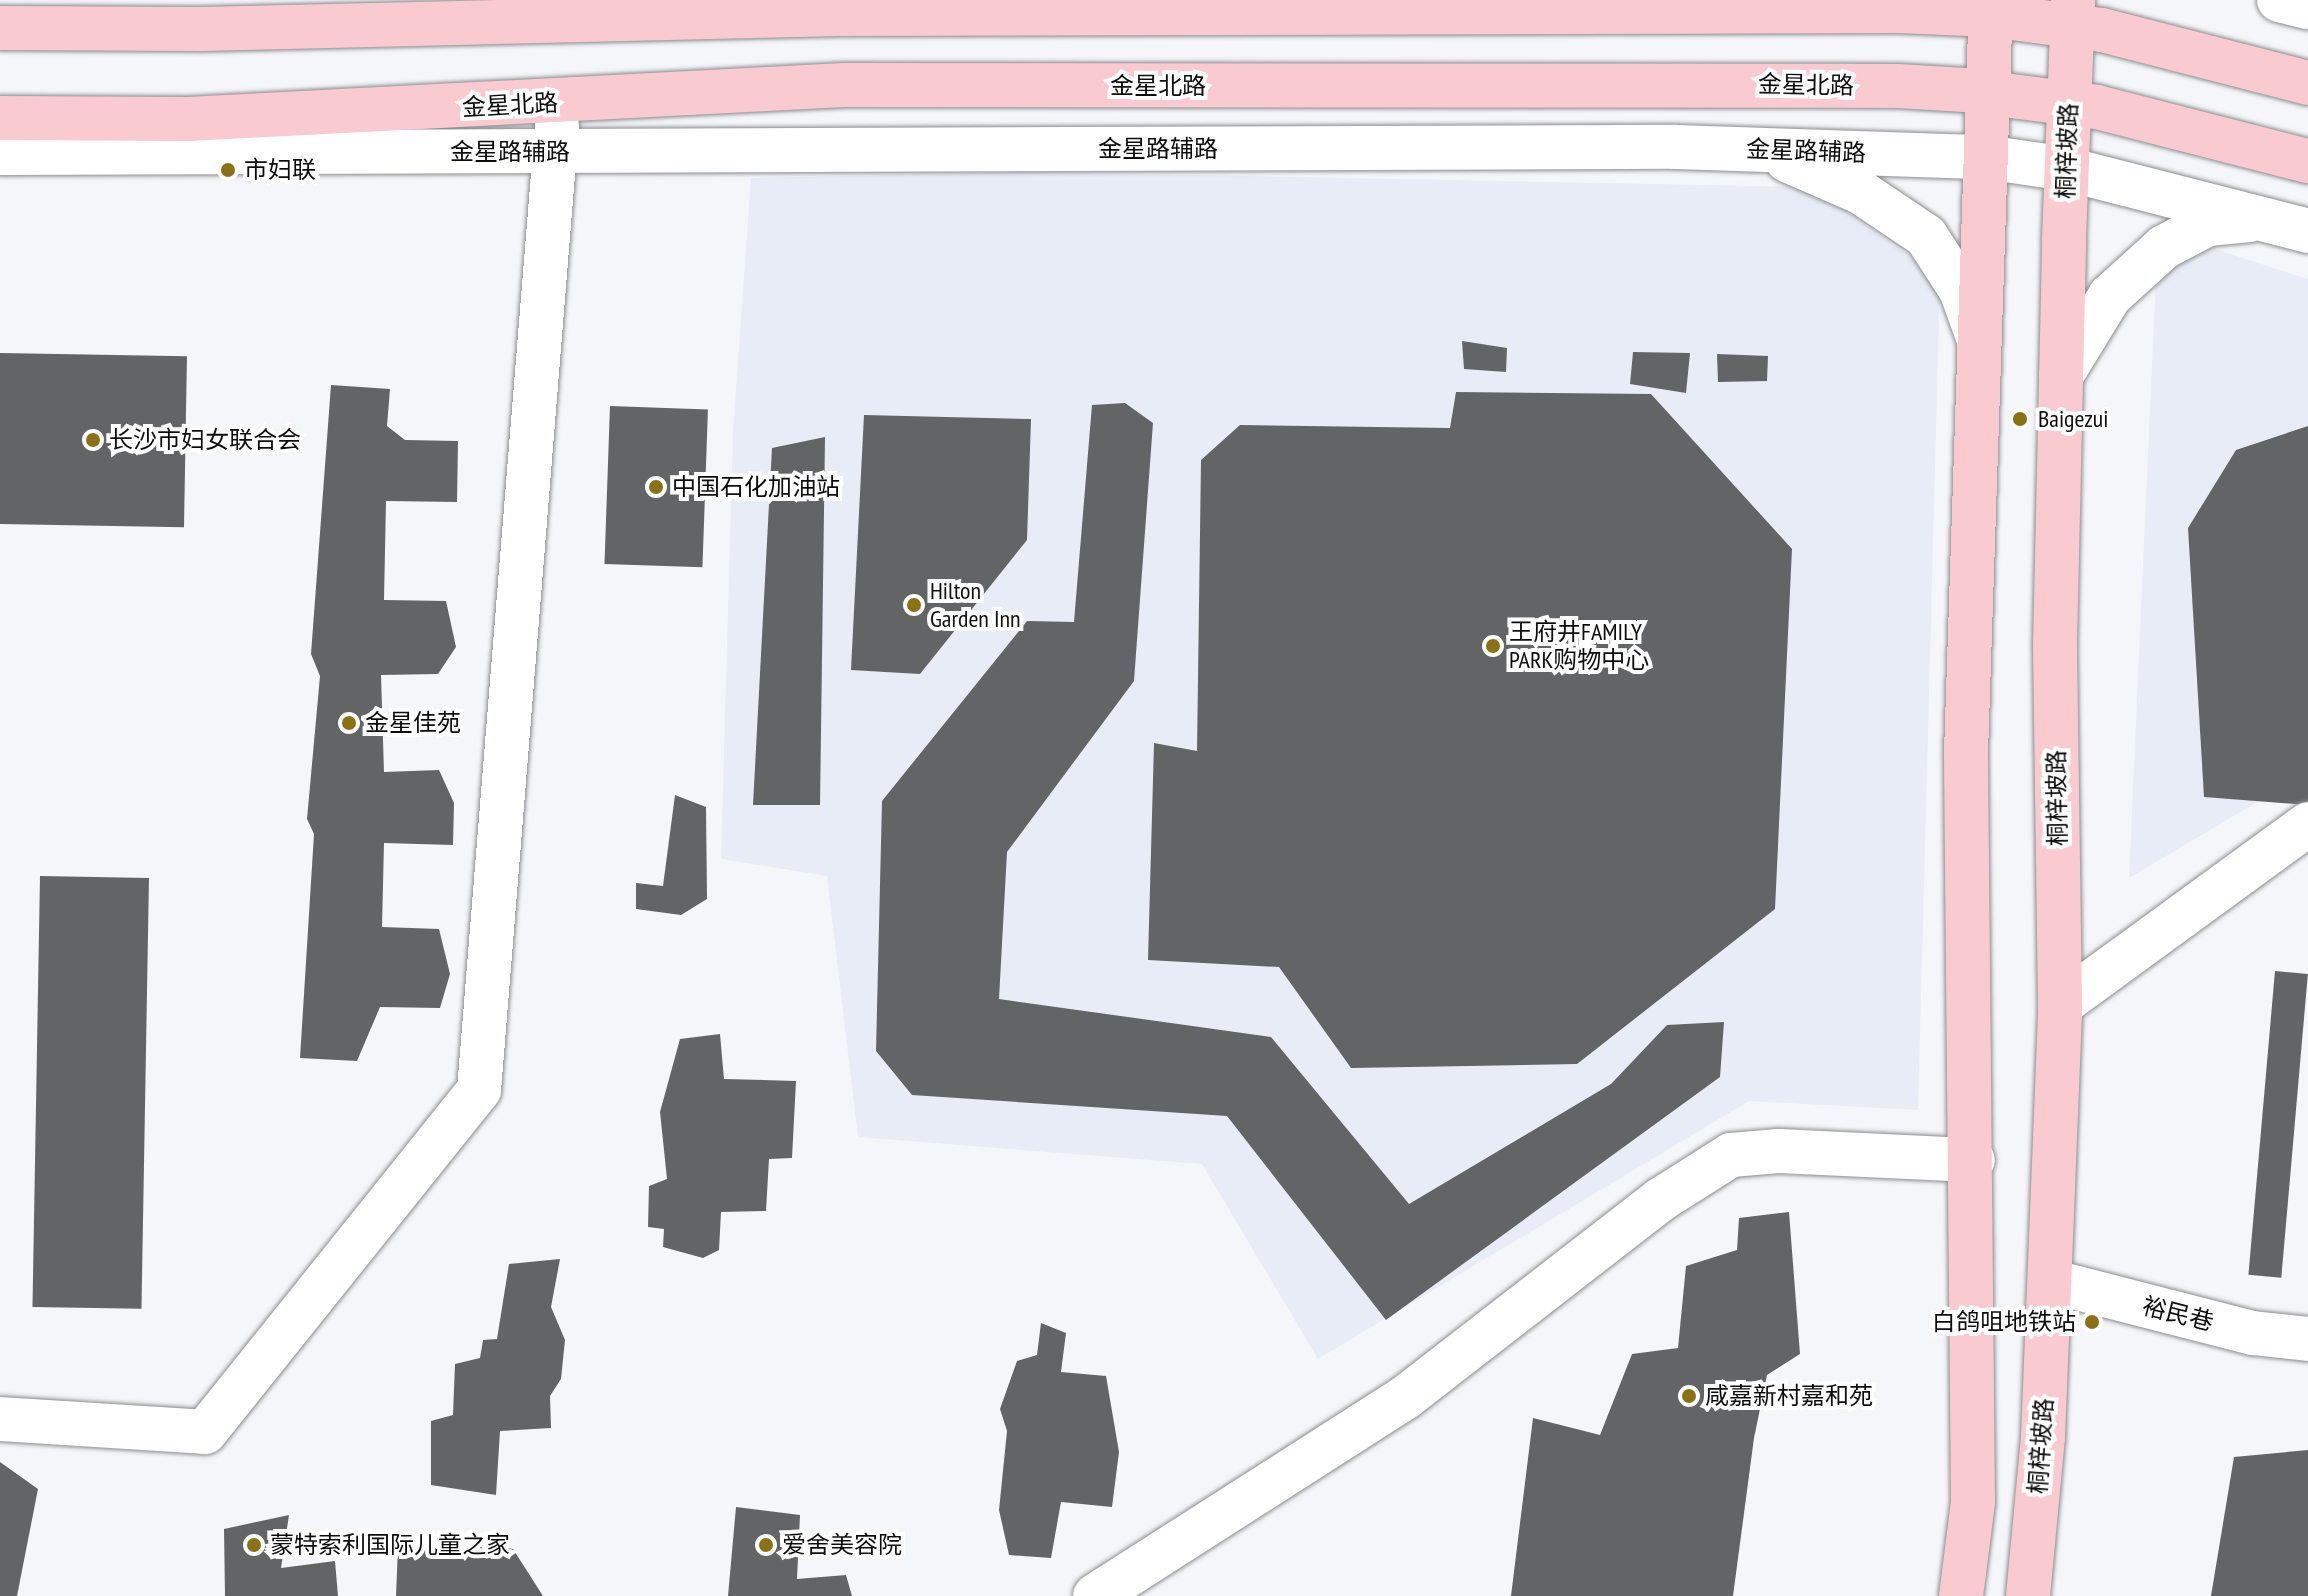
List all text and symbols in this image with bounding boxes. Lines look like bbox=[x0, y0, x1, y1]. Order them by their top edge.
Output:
street label: 金星北路 bbox=[1758, 70, 1854, 100]
street label: 金星北路 bbox=[1110, 72, 1206, 100]
street label: 金星北路 bbox=[461, 88, 559, 122]
street label: 桐梓坡路 bbox=[2051, 103, 2083, 199]
street label: 金星路辅路 bbox=[1098, 135, 1218, 163]
street label: 金星路辅路 bbox=[1746, 135, 1866, 167]
street label: 金星路辅路 bbox=[450, 138, 570, 166]
place label: 市妇联 bbox=[244, 156, 316, 184]
marker: 市妇联 bbox=[219, 161, 237, 179]
place label: Baigezui bbox=[2038, 405, 2108, 433]
marker: Baigezui bbox=[2009, 408, 2031, 430]
place label: 长沙市妇女联合会 bbox=[109, 426, 301, 454]
marker: 长沙市妇女联合会 bbox=[84, 431, 102, 449]
place label: 中国石化加油站 bbox=[672, 473, 840, 501]
marker: 中国石化加油站 bbox=[647, 478, 665, 496]
place label: Hilton Garden Inn bbox=[930, 577, 1021, 633]
marker: Hilton Garden Inn bbox=[905, 596, 923, 614]
place label: 王府井FAMILY PARK购物中心 bbox=[1509, 618, 1649, 674]
marker: 王府井FAMILY PARK购物中心 bbox=[1484, 637, 1502, 655]
place label: 金星佳苑 bbox=[365, 709, 461, 737]
marker: 金星佳苑 bbox=[340, 714, 358, 732]
street label: 桐梓坡路 bbox=[2042, 750, 2072, 846]
street label: 裕民巷 bbox=[2140, 1291, 2216, 1337]
place label: 白鸽咀地铁站 bbox=[1932, 1308, 2076, 1336]
marker: 白鸽咀地铁站 bbox=[2083, 1313, 2101, 1331]
place label: 咸嘉新村嘉和苑 bbox=[1705, 1382, 1873, 1410]
marker: 咸嘉新村嘉和苑 bbox=[1680, 1387, 1698, 1405]
street label: 桐梓坡路 bbox=[2023, 1397, 2059, 1495]
place label: 蒙特索利国际儿童之家 bbox=[270, 1531, 510, 1559]
place label: 爱舍美容院 bbox=[782, 1531, 902, 1559]
marker: 蒙特索利国际儿童之家 bbox=[245, 1536, 263, 1554]
marker: 爱舍美容院 bbox=[757, 1536, 775, 1554]

